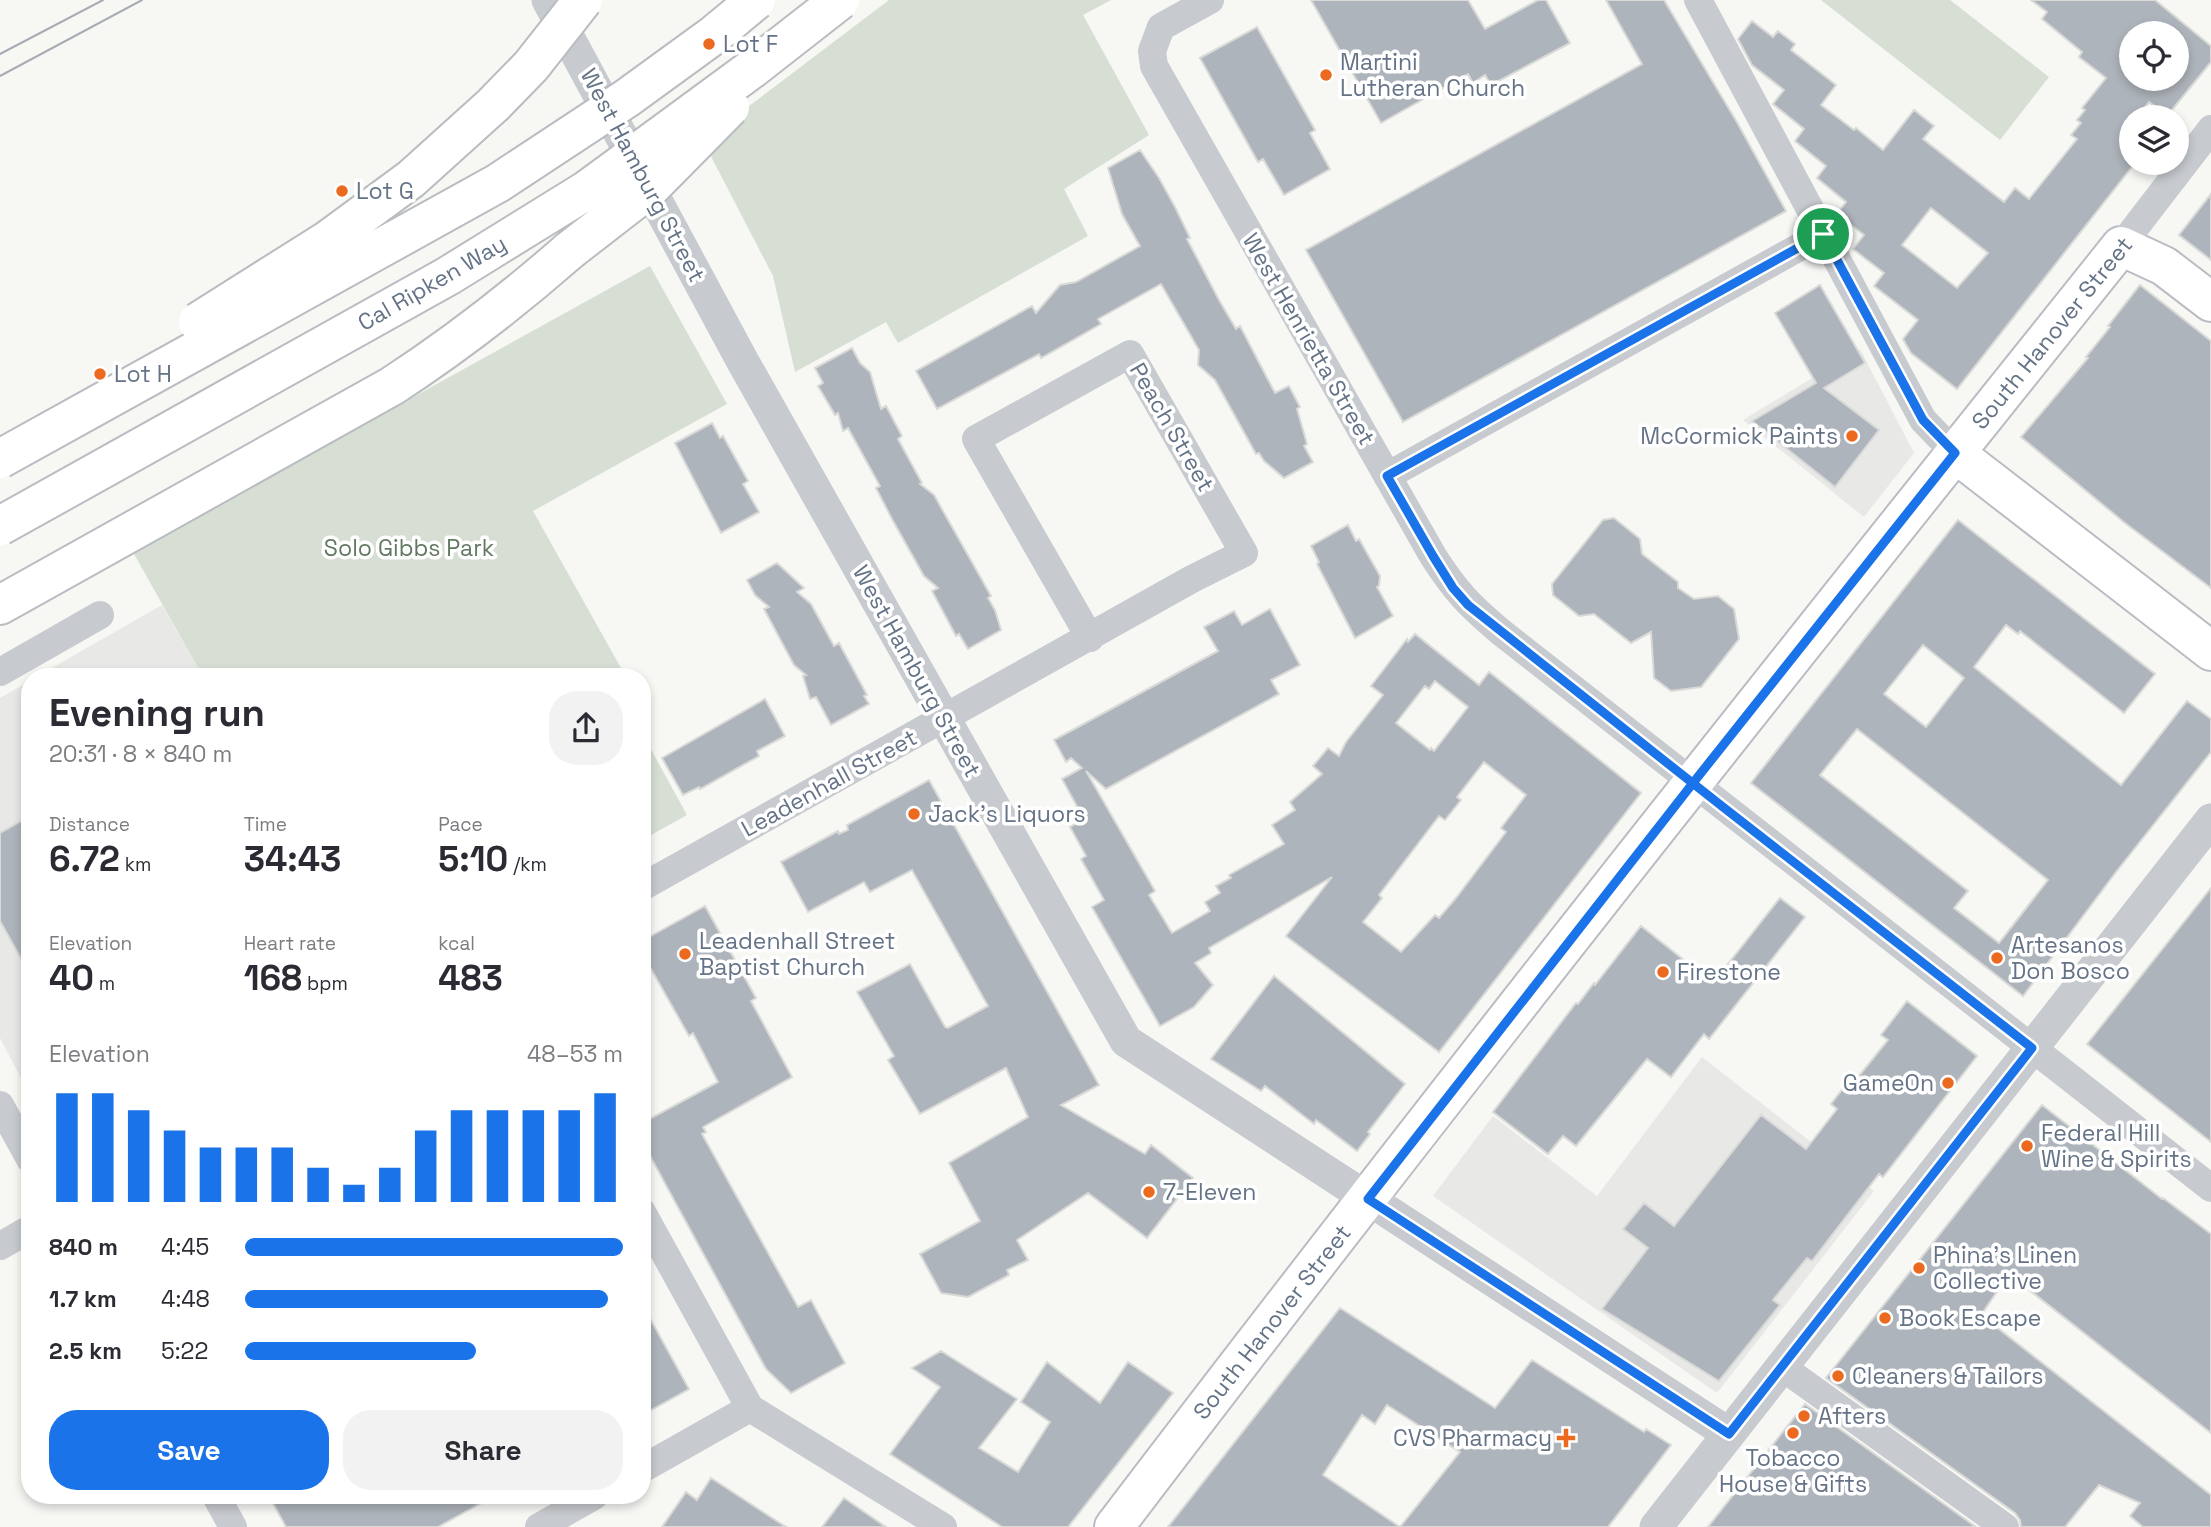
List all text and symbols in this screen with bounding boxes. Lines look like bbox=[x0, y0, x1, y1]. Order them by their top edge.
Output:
map controls bbox=[2119, 21, 2189, 175]
button: locate bbox=[2119, 21, 2189, 91]
place label: Lot F bbox=[723, 29, 778, 59]
marker: Lot F bbox=[701, 36, 717, 52]
place label: Martini Lutheran Church bbox=[1340, 47, 1525, 103]
street label: West Hamburg Street bbox=[574, 63, 712, 287]
marker: Martini Lutheran Church bbox=[1318, 67, 1334, 83]
button: layers bbox=[2119, 105, 2189, 175]
place label: Lot G bbox=[356, 176, 414, 206]
marker: Lot G bbox=[334, 183, 350, 199]
pin bbox=[1793, 204, 1853, 264]
icon: arrive bbox=[1804, 215, 1842, 253]
street label: Cal Ripken Way bbox=[352, 228, 512, 338]
street label: West Henrietta Street bbox=[1236, 228, 1382, 450]
street label: South Hanover Street bbox=[1965, 230, 2139, 436]
street label: Peach Street bbox=[1123, 357, 1221, 497]
place label: Lot H bbox=[114, 359, 172, 389]
marker: Lot H bbox=[92, 366, 108, 382]
place label: McCormick Paints bbox=[1640, 421, 1838, 451]
marker: McCormick Paints bbox=[1844, 428, 1860, 444]
park label: Solo Gibbs Park bbox=[324, 533, 494, 563]
street label: West Hamburg Street bbox=[846, 560, 988, 782]
text: Evening run bbox=[49, 689, 265, 737]
button: share bbox=[549, 691, 623, 765]
street label: Leadenhall Street bbox=[736, 722, 922, 844]
text: 20:31 · 8 × 840 m bbox=[49, 739, 232, 769]
place label: Jack's Liquors bbox=[928, 799, 1086, 829]
marker: Jack's Liquors bbox=[906, 806, 922, 822]
text: Distance bbox=[49, 812, 130, 837]
text: Time bbox=[244, 812, 287, 837]
text: Pace bbox=[438, 812, 483, 837]
text: 6.72 bbox=[49, 837, 120, 881]
text: 34:43 bbox=[244, 837, 341, 881]
text: 5:10 bbox=[438, 837, 508, 881]
text: km bbox=[120, 852, 151, 877]
text: /km bbox=[508, 852, 547, 877]
place label: Leadenhall Street Baptist Church bbox=[699, 926, 895, 982]
place label: Artesanos Don Bosco bbox=[2011, 930, 2130, 986]
text: Elevation bbox=[49, 931, 132, 956]
text: Heart rate bbox=[244, 931, 336, 956]
text: kcal bbox=[438, 931, 475, 956]
marker: Leadenhall Street Baptist Church bbox=[677, 946, 693, 962]
marker: Artesanos Don Bosco bbox=[1989, 950, 2005, 966]
text: 40 bbox=[49, 956, 94, 1000]
text: 168 bbox=[244, 956, 302, 1000]
text: 483 bbox=[438, 956, 503, 1000]
place label: Firestone bbox=[1677, 957, 1781, 987]
marker: Firestone bbox=[1655, 964, 1671, 980]
text: m bbox=[94, 971, 115, 996]
text: bpm bbox=[302, 971, 348, 996]
text: Elevation bbox=[49, 1039, 150, 1069]
text: 48–53 m bbox=[527, 1039, 623, 1069]
place label: GameOn bbox=[1843, 1068, 1934, 1098]
marker: GameOn bbox=[1940, 1075, 1956, 1091]
place label: Federal Hill Wine & Spirits bbox=[2041, 1118, 2192, 1174]
marker: Federal Hill Wine & Spirits bbox=[2019, 1138, 2035, 1154]
place label: 7-Eleven bbox=[1163, 1177, 1256, 1207]
marker: 7-Eleven bbox=[1141, 1184, 1157, 1200]
street label: South Hanover Street bbox=[1186, 1218, 1358, 1426]
text: 840 m bbox=[49, 1232, 118, 1262]
text: 4:45 bbox=[161, 1232, 209, 1262]
place label: Phina's Linen Collective bbox=[1933, 1240, 2077, 1296]
marker: Phina's Linen Collective bbox=[1911, 1260, 1927, 1276]
text: 1.7 km bbox=[49, 1284, 117, 1314]
text: 4:48 bbox=[161, 1284, 210, 1314]
place label: Book Escape bbox=[1899, 1303, 2041, 1333]
marker: Book Escape bbox=[1877, 1310, 1893, 1326]
text: 2.5 km bbox=[49, 1336, 122, 1366]
text: 5:22 bbox=[161, 1336, 208, 1366]
place label: Cleaners & Tailors bbox=[1852, 1361, 2043, 1391]
marker: Cleaners & Tailors bbox=[1830, 1368, 1846, 1384]
place label: Afters bbox=[1818, 1401, 1886, 1431]
marker: Afters bbox=[1796, 1408, 1812, 1424]
button: Save bbox=[49, 1410, 329, 1490]
button: Share bbox=[343, 1410, 623, 1490]
place label: CVS Pharmacy bbox=[1393, 1423, 1552, 1453]
marker: Tobacco House & Gifts bbox=[1785, 1425, 1801, 1441]
marker: CVS Pharmacy bbox=[1558, 1430, 1574, 1446]
place label: Tobacco House & Gifts bbox=[1719, 1443, 1867, 1499]

